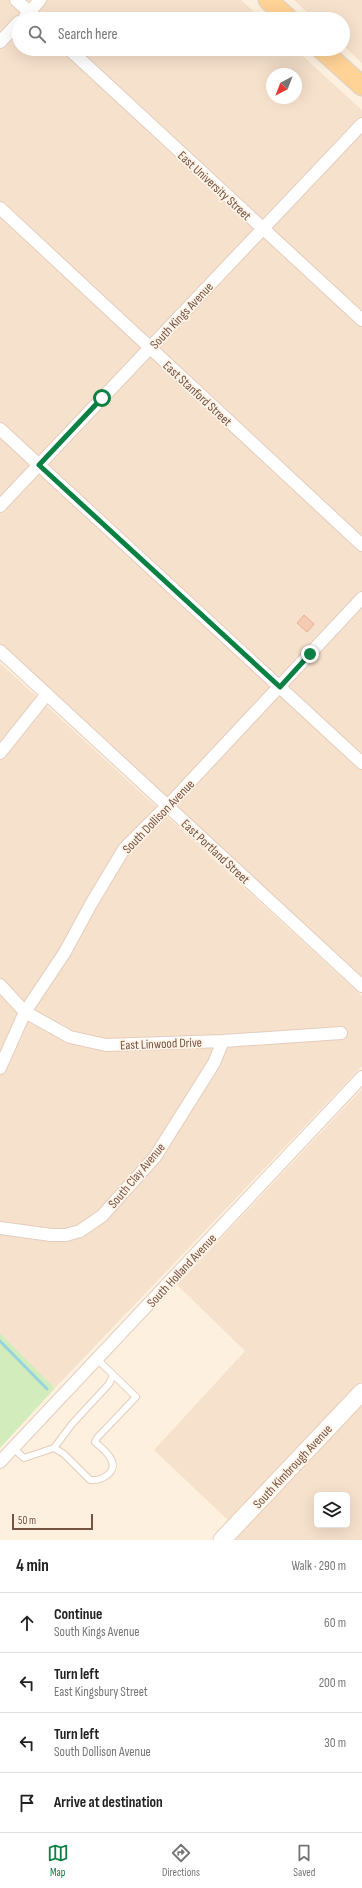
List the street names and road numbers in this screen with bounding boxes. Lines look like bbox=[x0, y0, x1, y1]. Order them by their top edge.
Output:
street label: East University Street bbox=[174, 148, 254, 224]
street label: South Kings Avenue bbox=[147, 279, 217, 352]
street label: East Stanford Street bbox=[160, 358, 235, 430]
street label: South Dollison Avenue bbox=[119, 776, 198, 857]
street label: East Portland Street bbox=[178, 816, 253, 887]
street label: East Linwood Drive bbox=[120, 1035, 202, 1053]
street label: South Clay Avenue bbox=[105, 1140, 169, 1212]
street label: South Holland Avenue bbox=[144, 1231, 220, 1311]
street label: South Kimbrough Avenue bbox=[250, 1421, 336, 1512]

